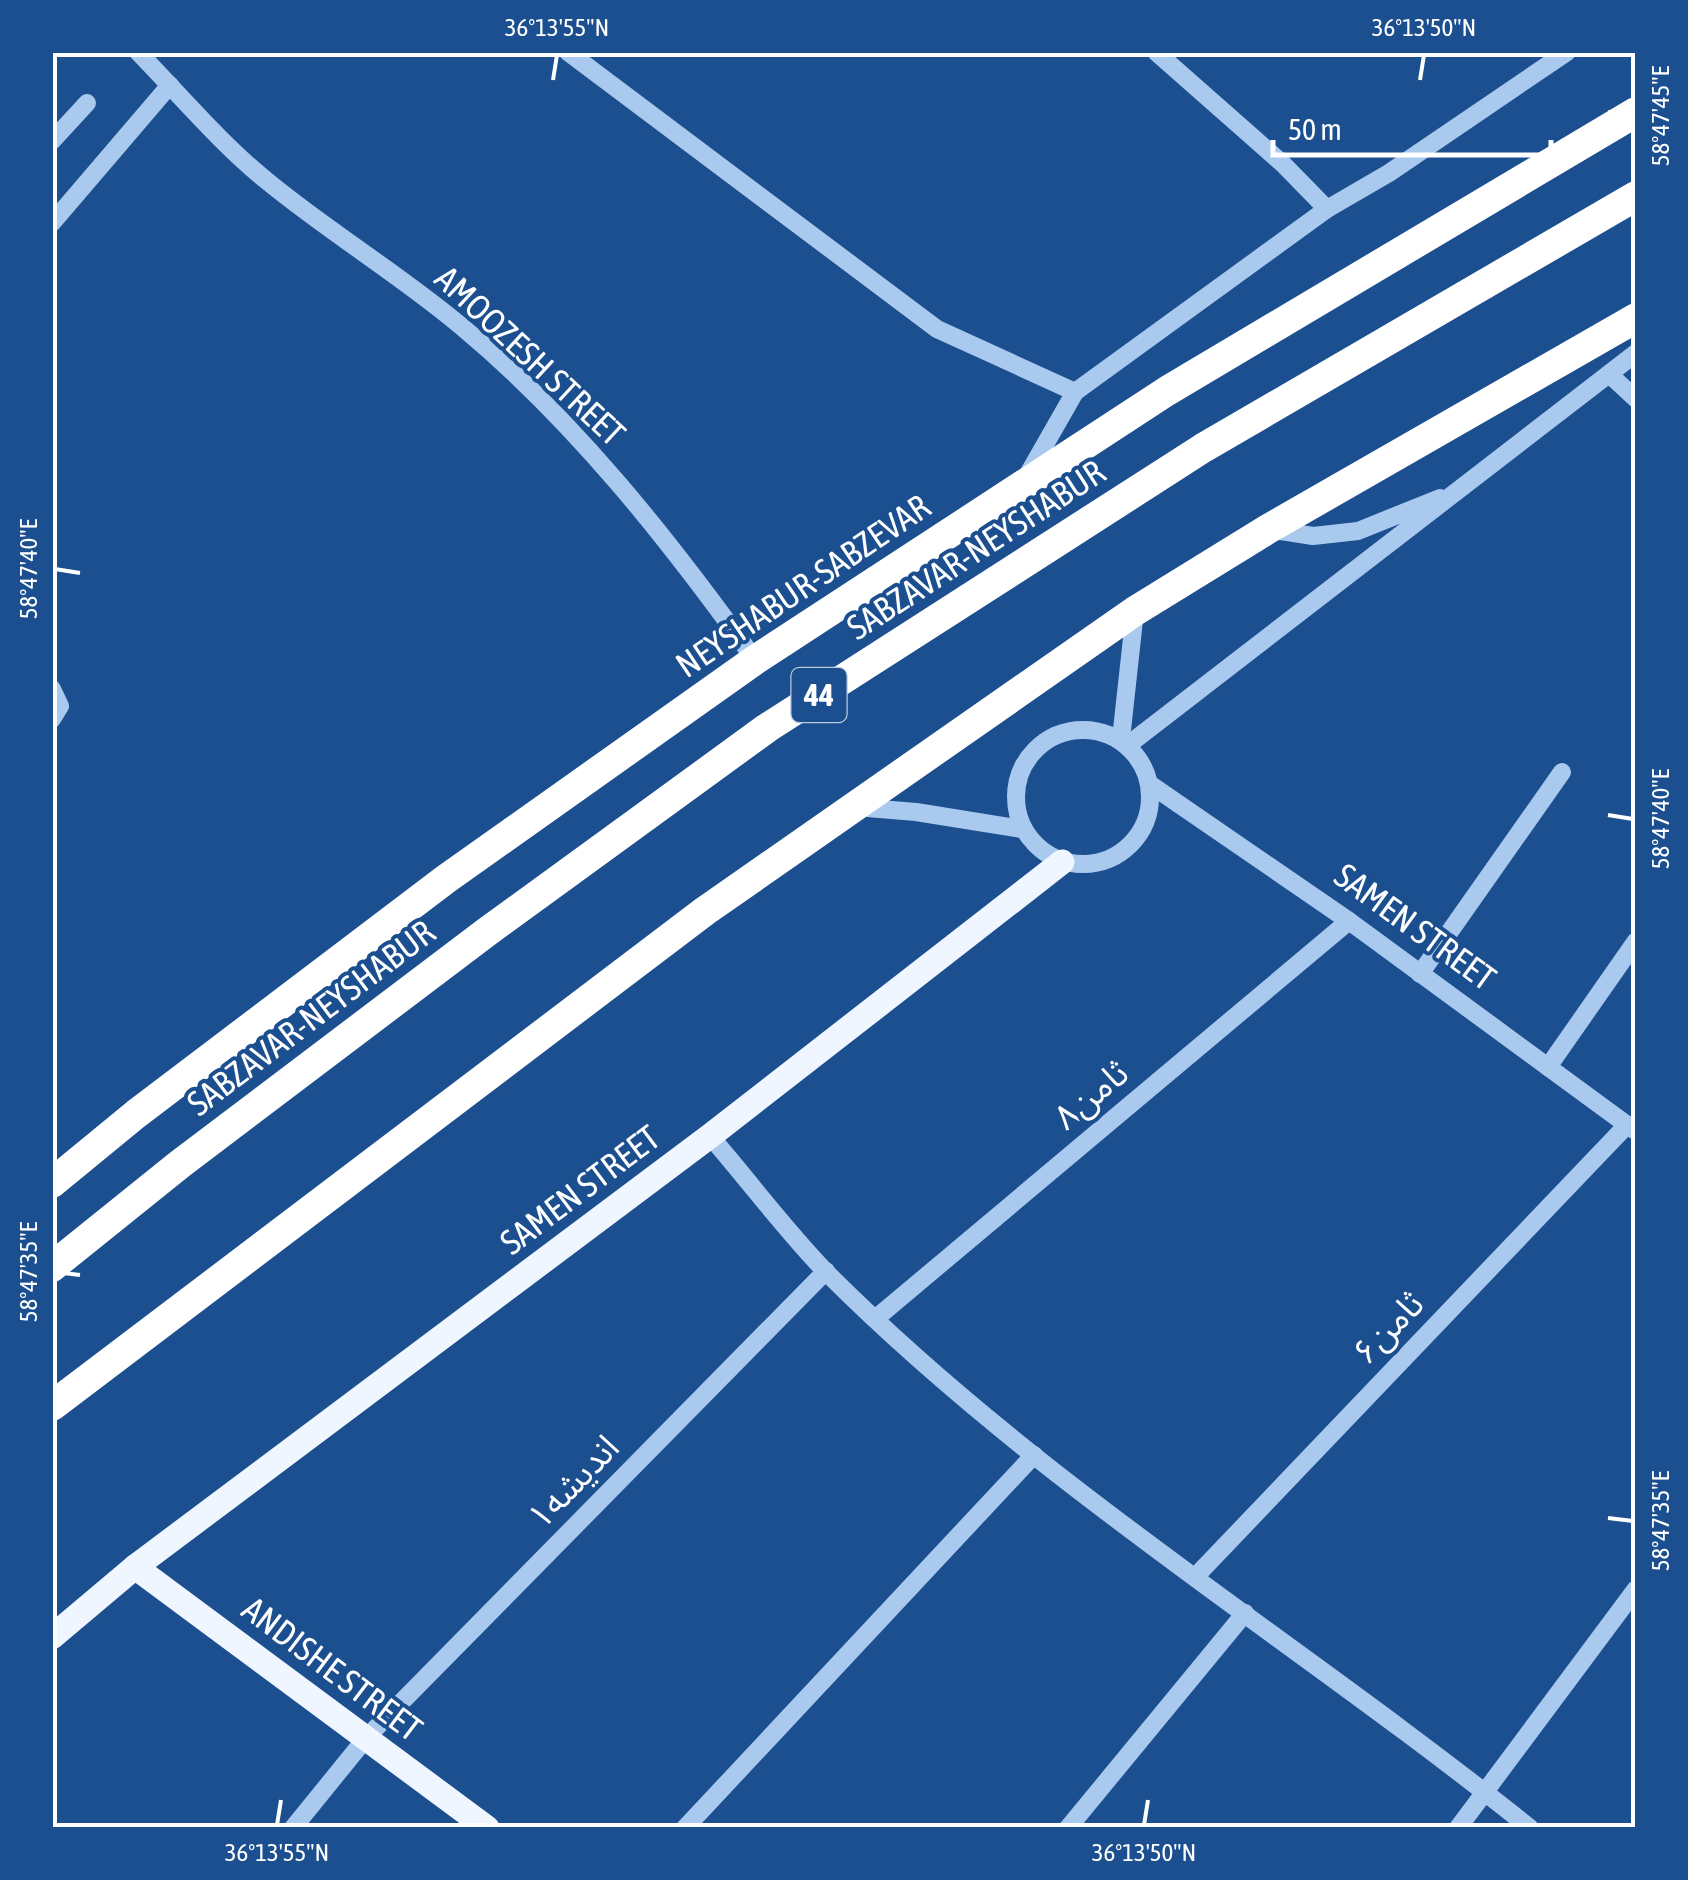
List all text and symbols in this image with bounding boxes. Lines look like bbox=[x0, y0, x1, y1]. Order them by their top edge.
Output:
text: 36°13'55"N bbox=[505, 13, 609, 41]
text: 36°13'50"N bbox=[1372, 13, 1476, 41]
text: 58°47'45"E bbox=[1646, 66, 1674, 166]
scale bar bbox=[1273, 95, 1550, 157]
text: 50 m bbox=[1288, 112, 1342, 146]
street label: AMOOZESH STREET bbox=[428, 257, 634, 453]
street label: SABZAVAR-NEYSHABUR bbox=[839, 451, 1112, 647]
street label: NEYSHABUR-SABZEVAR bbox=[668, 485, 937, 685]
text: 58°47'40"E bbox=[14, 519, 42, 619]
road number: 44 bbox=[792, 668, 846, 722]
text: 58°47'40"E bbox=[1646, 769, 1674, 869]
street label: SAMEN STREET bbox=[1328, 855, 1504, 998]
street label: SABZAVAR-NEYSHABUR bbox=[179, 911, 442, 1123]
street label: ثامن۸ bbox=[1045, 1052, 1136, 1138]
street label: SAMEN STREET bbox=[492, 1117, 667, 1262]
text: 58°47'35"E bbox=[14, 1222, 42, 1322]
street label: ثامن۶ bbox=[1344, 1283, 1432, 1372]
street label: اندیشه۱ bbox=[518, 1427, 626, 1536]
text: 58°47'35"E bbox=[1646, 1471, 1674, 1571]
street label: ANDISHE STREET bbox=[235, 1588, 430, 1749]
text: 36°13'55"N bbox=[225, 1838, 329, 1866]
text: 36°13'50"N bbox=[1092, 1838, 1196, 1866]

